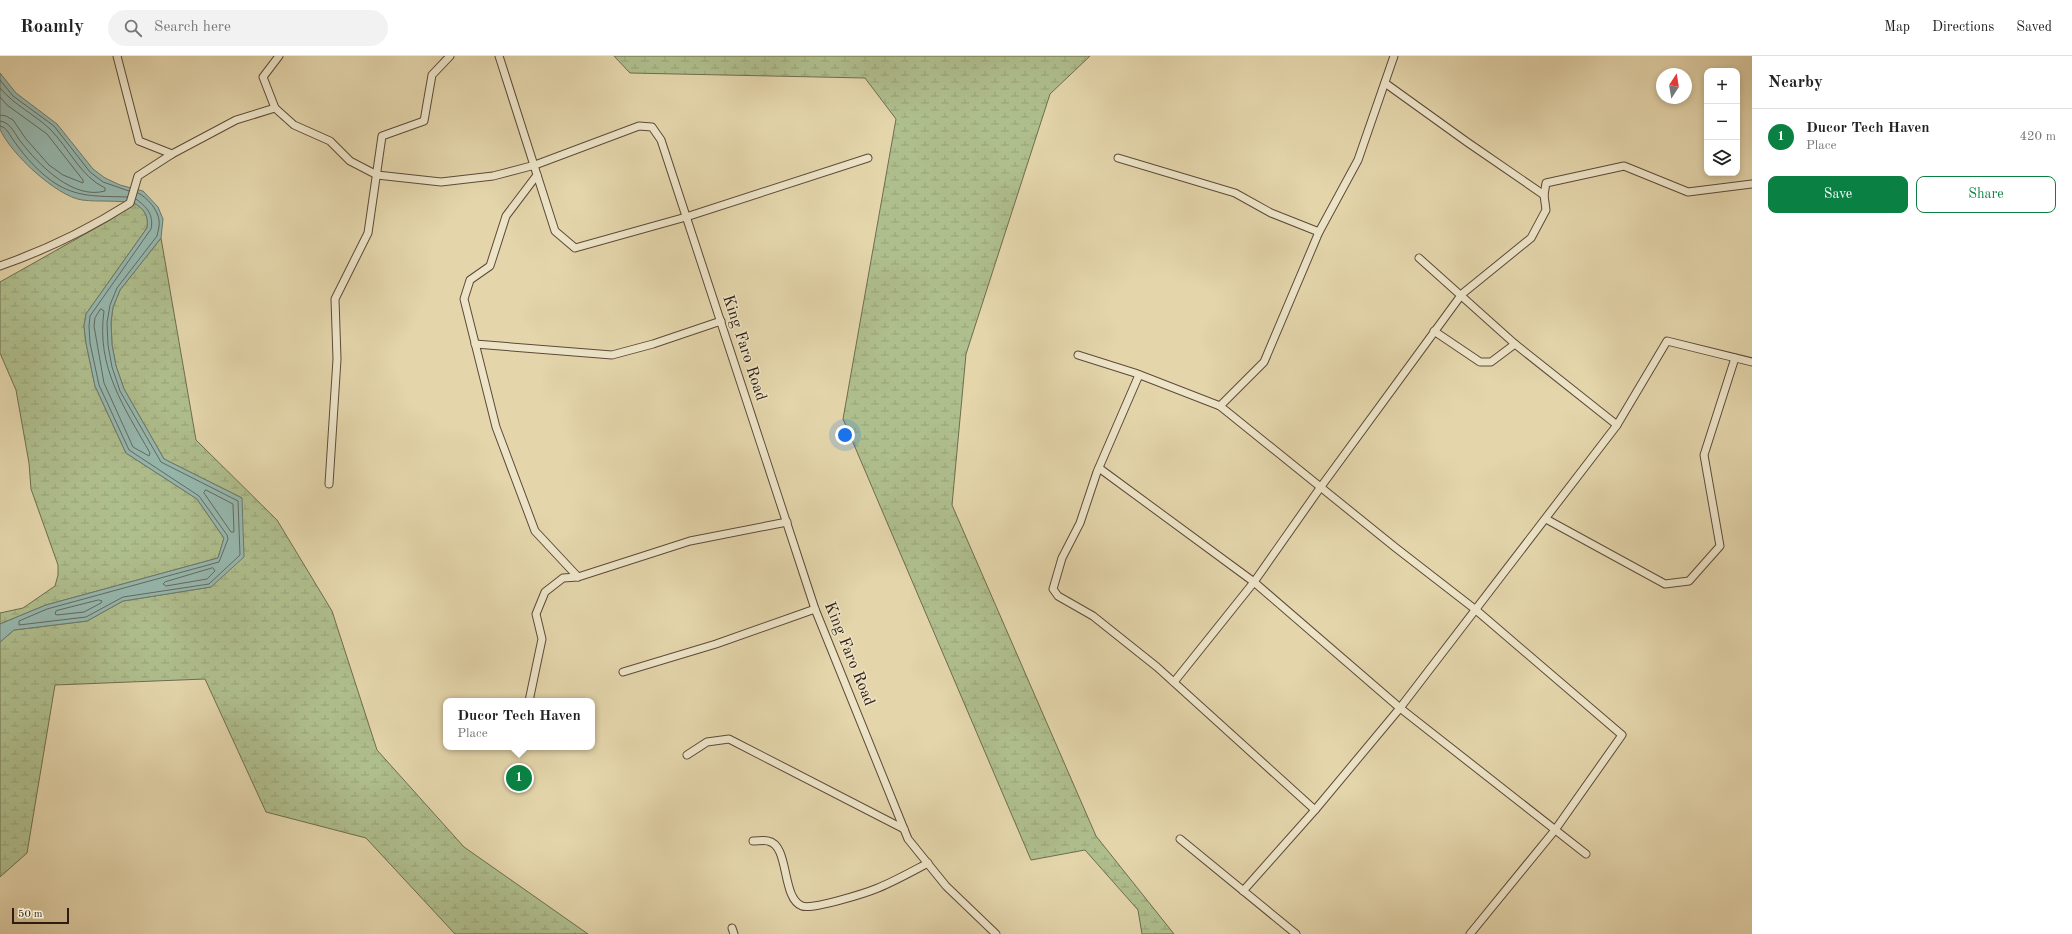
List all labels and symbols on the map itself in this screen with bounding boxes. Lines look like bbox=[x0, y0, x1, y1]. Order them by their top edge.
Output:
north arrow bbox=[1656, 68, 1692, 104]
street label: King Faro Road bbox=[719, 293, 769, 403]
your location bbox=[835, 425, 855, 445]
street label: King Faro Road bbox=[821, 600, 877, 708]
pin: 1 bbox=[506, 763, 532, 793]
scale bar bbox=[12, 906, 69, 925]

